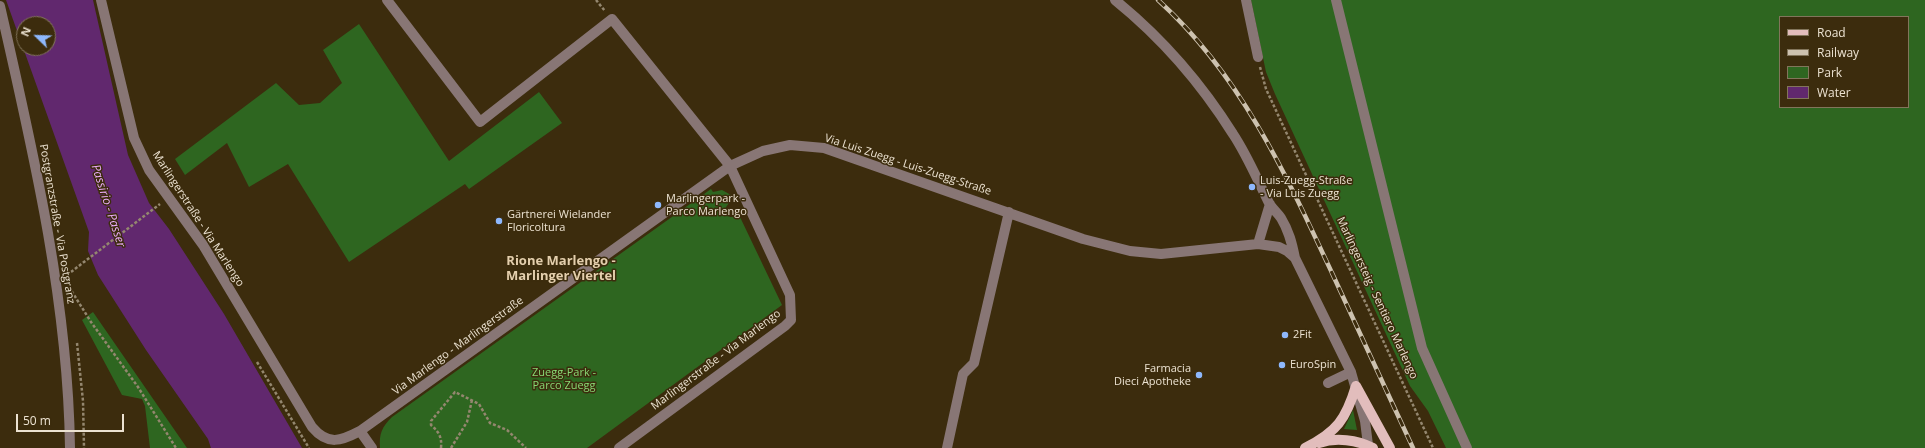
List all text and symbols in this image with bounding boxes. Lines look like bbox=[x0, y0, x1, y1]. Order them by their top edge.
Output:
north arrow bbox=[16, 16, 56, 56]
legend bbox=[1779, 16, 1909, 108]
text: N bbox=[17, 24, 34, 39]
text: Road bbox=[1817, 24, 1846, 41]
text: Railway bbox=[1817, 44, 1859, 61]
text: Park bbox=[1817, 64, 1842, 81]
text: Water bbox=[1817, 84, 1851, 101]
street label: Via Luis Zuegg - Luis-Zuegg-Straße bbox=[823, 132, 993, 198]
street label: Postgranzstraße - Via Postgranz bbox=[36, 143, 78, 305]
street label: Marlingerstraße - Via Marlengo bbox=[149, 149, 247, 289]
water label: Passirio - Passer bbox=[88, 163, 128, 249]
place label: Luis-Zuegg-Straße - Via Luis Zuegg bbox=[1260, 174, 1352, 200]
marker: Luis-Zuegg-Straße - Via Luis Zuegg bbox=[1247, 182, 1257, 192]
place label: Marlingerpark - Parco Marlengo bbox=[666, 192, 747, 218]
marker: Marlingerpark - Parco Marlengo bbox=[653, 200, 663, 210]
place label: Gärtnerei Wielander Floricoltura bbox=[507, 208, 611, 234]
street label: Marlingersteig - Sentiero Marlengo bbox=[1334, 215, 1420, 381]
marker: Gärtnerei Wielander Floricoltura bbox=[494, 216, 504, 226]
district label: Rione Marlengo - Marlinger Viertel bbox=[506, 253, 616, 284]
street label: Via Marlengo - Marlingerstraße bbox=[390, 294, 526, 398]
street label: Marlingerstraße - Via Marlengo bbox=[649, 307, 783, 413]
place label: 2Fit bbox=[1293, 328, 1312, 342]
marker: 2Fit bbox=[1280, 330, 1290, 340]
place label: EuroSpin bbox=[1290, 358, 1336, 372]
marker: EuroSpin bbox=[1277, 360, 1287, 370]
place label: Farmacia Dieci Apotheke bbox=[1114, 362, 1191, 388]
park label: Zuegg-Park - Parco Zuegg bbox=[532, 366, 596, 392]
marker: Farmacia Dieci Apotheke bbox=[1194, 370, 1204, 380]
scale bar bbox=[18, 406, 126, 432]
text: 50 m bbox=[23, 412, 51, 429]

